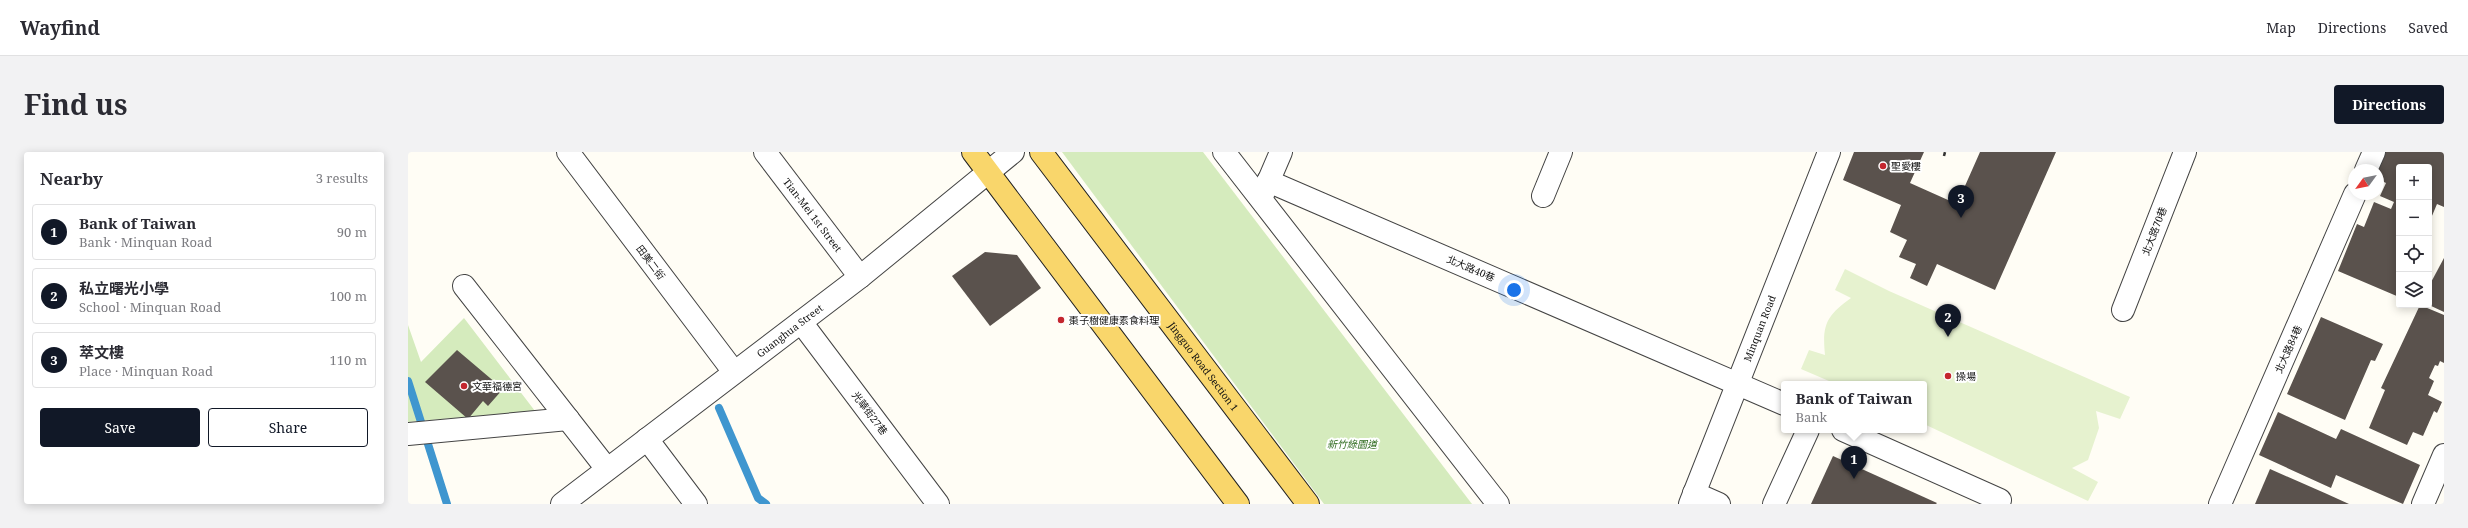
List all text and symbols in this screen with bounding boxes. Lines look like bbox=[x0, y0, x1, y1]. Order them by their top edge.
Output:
text: Wayfind bbox=[20, 15, 100, 41]
text: Map bbox=[2266, 18, 2296, 37]
text: Directions bbox=[2318, 18, 2386, 37]
text: Saved bbox=[2408, 18, 2448, 37]
text: Find us bbox=[24, 85, 128, 123]
button: Directions bbox=[2334, 85, 2444, 124]
place label: 聖愛樓 bbox=[1891, 159, 1921, 173]
marker: 聖愛樓 bbox=[1878, 161, 1888, 171]
north arrow bbox=[2348, 164, 2384, 200]
map controls bbox=[2396, 164, 2432, 308]
button: + bbox=[2396, 164, 2432, 200]
text: Nearby bbox=[40, 167, 103, 190]
text: 3 results bbox=[316, 169, 368, 187]
street label: Tian-Mei 1st Street bbox=[780, 175, 846, 255]
pin: 3 bbox=[1948, 185, 1974, 218]
button: − bbox=[2396, 200, 2432, 236]
street label: 北大路70巷 bbox=[2138, 205, 2170, 257]
text: Bank of Taiwan bbox=[79, 213, 196, 233]
text: 1 bbox=[50, 223, 58, 241]
text: 90 m bbox=[337, 223, 367, 241]
text: Bank · Minquan Road bbox=[79, 233, 212, 251]
button: locate bbox=[2396, 236, 2432, 272]
street label: 田美二街 bbox=[633, 242, 669, 282]
street label: 北大路40巷 bbox=[1445, 252, 1497, 284]
button: layers bbox=[2396, 272, 2432, 308]
text: 私立曙光小學 bbox=[79, 278, 169, 298]
your location bbox=[1504, 280, 1524, 300]
text: 2 bbox=[50, 287, 58, 305]
text: 100 m bbox=[330, 287, 367, 305]
street label: Minquan Road bbox=[1740, 293, 1779, 364]
text: School · Minquan Road bbox=[79, 298, 221, 316]
street label: Guanghua Street bbox=[753, 301, 826, 360]
pin: 2 bbox=[1935, 304, 1961, 337]
place label: 棗子樹健康素食料理 bbox=[1068, 313, 1159, 327]
marker: 棗子樹健康素食料理 bbox=[1056, 315, 1066, 325]
street label: Jingguo Road Section 1 bbox=[1165, 318, 1242, 414]
street label: 北大路84巷 bbox=[2271, 323, 2305, 375]
text: 萃文樓 bbox=[79, 342, 124, 362]
text: 3 bbox=[50, 351, 58, 369]
text: 110 m bbox=[330, 351, 367, 369]
text: Place · Minquan Road bbox=[79, 362, 213, 380]
place label: 操場 bbox=[1956, 369, 1976, 383]
marker: 操場 bbox=[1943, 371, 1953, 381]
place label: 文華福德宮 bbox=[472, 379, 522, 393]
marker: 文華福德宮 bbox=[459, 381, 469, 391]
popup bbox=[1781, 381, 1927, 433]
street label: 光華街27巷 bbox=[849, 388, 891, 438]
text: Bank of Taiwan bbox=[1795, 388, 1913, 408]
button: Save bbox=[40, 408, 200, 447]
button: Share bbox=[208, 408, 368, 447]
text: Bank bbox=[1795, 408, 1827, 426]
park label: 新竹綠園道 bbox=[1327, 437, 1379, 451]
pin: 1 bbox=[1841, 446, 1867, 479]

